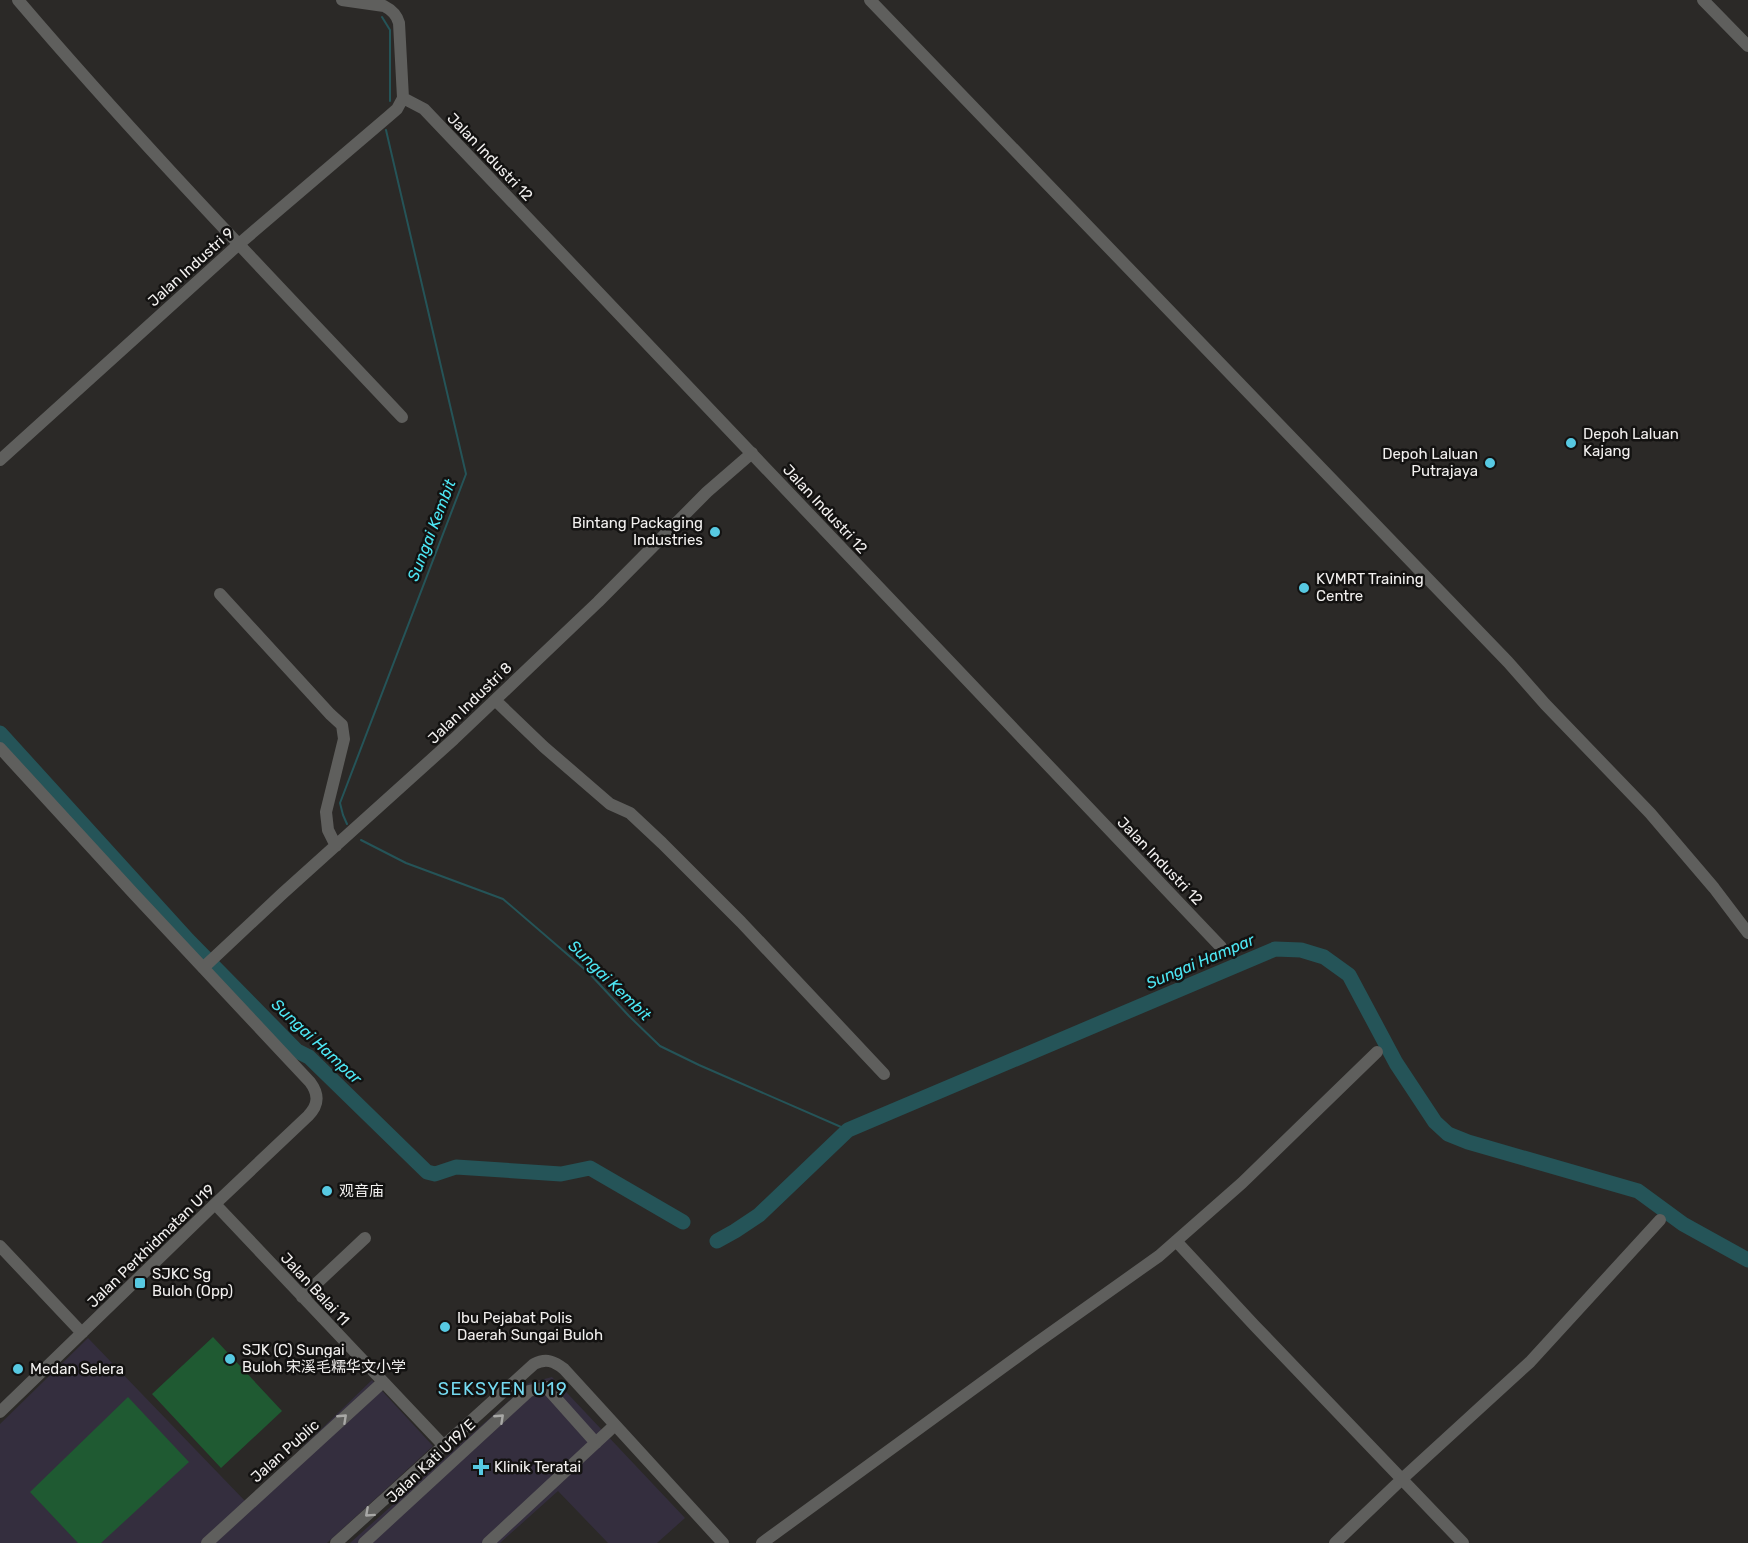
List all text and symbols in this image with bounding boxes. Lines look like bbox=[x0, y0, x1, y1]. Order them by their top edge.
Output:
street label: Jalan Industri 12 bbox=[443, 109, 537, 205]
street label: Jalan Industri 9 bbox=[144, 224, 238, 310]
place label: Depoh Laluan Kajang bbox=[1583, 425, 1679, 460]
marker: Depoh Laluan Kajang bbox=[1564, 436, 1578, 450]
place label: Depoh Laluan Putrajaya bbox=[1382, 445, 1478, 480]
marker: Depoh Laluan Putrajaya bbox=[1483, 456, 1497, 470]
street label: Jalan Industri 12 bbox=[779, 461, 871, 557]
water label: Sungai Kembit bbox=[403, 476, 460, 584]
place label: Bintang Packaging Industries bbox=[572, 514, 703, 549]
marker: Bintang Packaging Industries bbox=[708, 525, 722, 539]
place label: KVMRT Training Centre bbox=[1316, 570, 1424, 605]
marker: KVMRT Training Centre bbox=[1297, 581, 1311, 595]
street label: Jalan Industri 8 bbox=[424, 658, 516, 748]
street label: Jalan Industri 12 bbox=[1113, 813, 1207, 909]
water label: Sungai Hampar bbox=[1143, 930, 1258, 993]
water label: Sungai Kembit bbox=[564, 936, 656, 1025]
water label: Sungai Hampar bbox=[268, 995, 366, 1088]
street label: Jalan Perkhidmatan U19 bbox=[84, 1180, 218, 1311]
place label: 观音庙 bbox=[339, 1182, 384, 1200]
marker: 观音庙 bbox=[320, 1184, 334, 1198]
street label: Jalan Balai 11 bbox=[277, 1249, 353, 1329]
place label: SJKC Sg Buloh (Opp) bbox=[152, 1265, 233, 1300]
marker: SJKC Sg Buloh (Opp) bbox=[133, 1276, 147, 1290]
place label: Ibu Pejabat Polis Daerah Sungai Buloh bbox=[457, 1309, 603, 1344]
marker: Ibu Pejabat Polis Daerah Sungai Buloh bbox=[438, 1320, 452, 1334]
place label: SJK (C) Sungai Buloh 宋溪毛糯华文小学 bbox=[242, 1341, 406, 1376]
marker: SJK (C) Sungai Buloh 宋溪毛糯华文小学 bbox=[223, 1352, 237, 1366]
place label: Medan Selera bbox=[30, 1360, 124, 1378]
marker: Medan Selera bbox=[11, 1362, 25, 1376]
district label: SEKSYEN U19 bbox=[438, 1378, 568, 1400]
one-way arrow bbox=[337, 1414, 347, 1425]
one-way arrow bbox=[493, 1414, 504, 1425]
street label: Jalan Kati U19/E bbox=[383, 1415, 479, 1507]
street label: Jalan Public bbox=[247, 1416, 323, 1486]
marker: Klinik Teratai bbox=[472, 1458, 490, 1476]
place label: Klinik Teratai bbox=[494, 1458, 581, 1476]
one-way arrow bbox=[365, 1506, 376, 1517]

